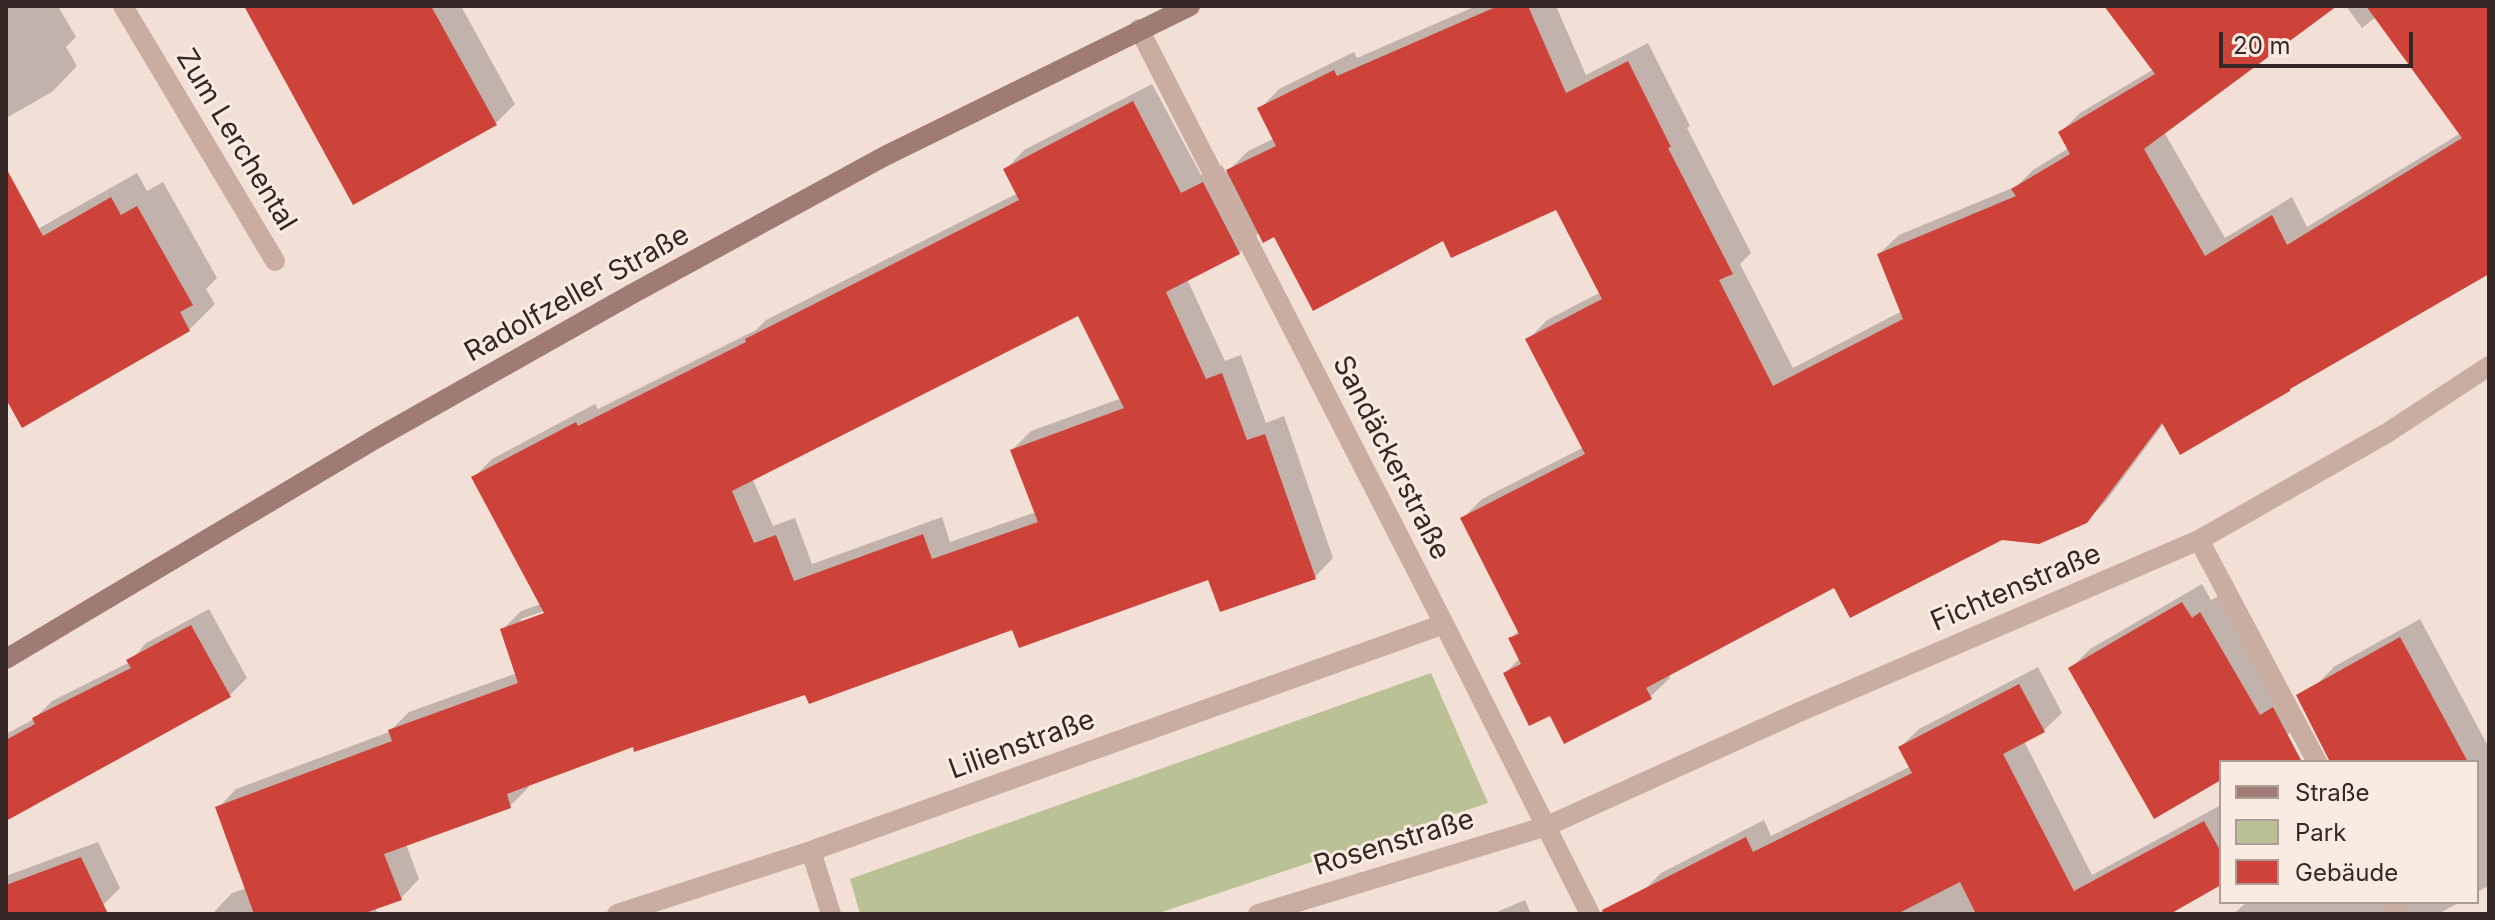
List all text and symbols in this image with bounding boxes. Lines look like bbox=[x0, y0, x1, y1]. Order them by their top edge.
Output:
scale bar bbox=[2223, 16, 2417, 66]
text: 20 m bbox=[2233, 31, 2291, 60]
street label: Zum Lerchental bbox=[169, 43, 303, 237]
street label: Radolfzeller Straße bbox=[459, 218, 695, 370]
street label: Sandäckerstraße bbox=[1325, 350, 1457, 566]
street label: Fichtenstraße bbox=[1926, 537, 2106, 639]
street label: Lilienstraße bbox=[944, 703, 1100, 787]
legend bbox=[2219, 760, 2479, 904]
text: Straße bbox=[2295, 778, 2370, 807]
street label: Rosenstraße bbox=[1310, 803, 1478, 883]
text: Park bbox=[2295, 818, 2346, 847]
text: Gebäude bbox=[2295, 858, 2398, 887]

